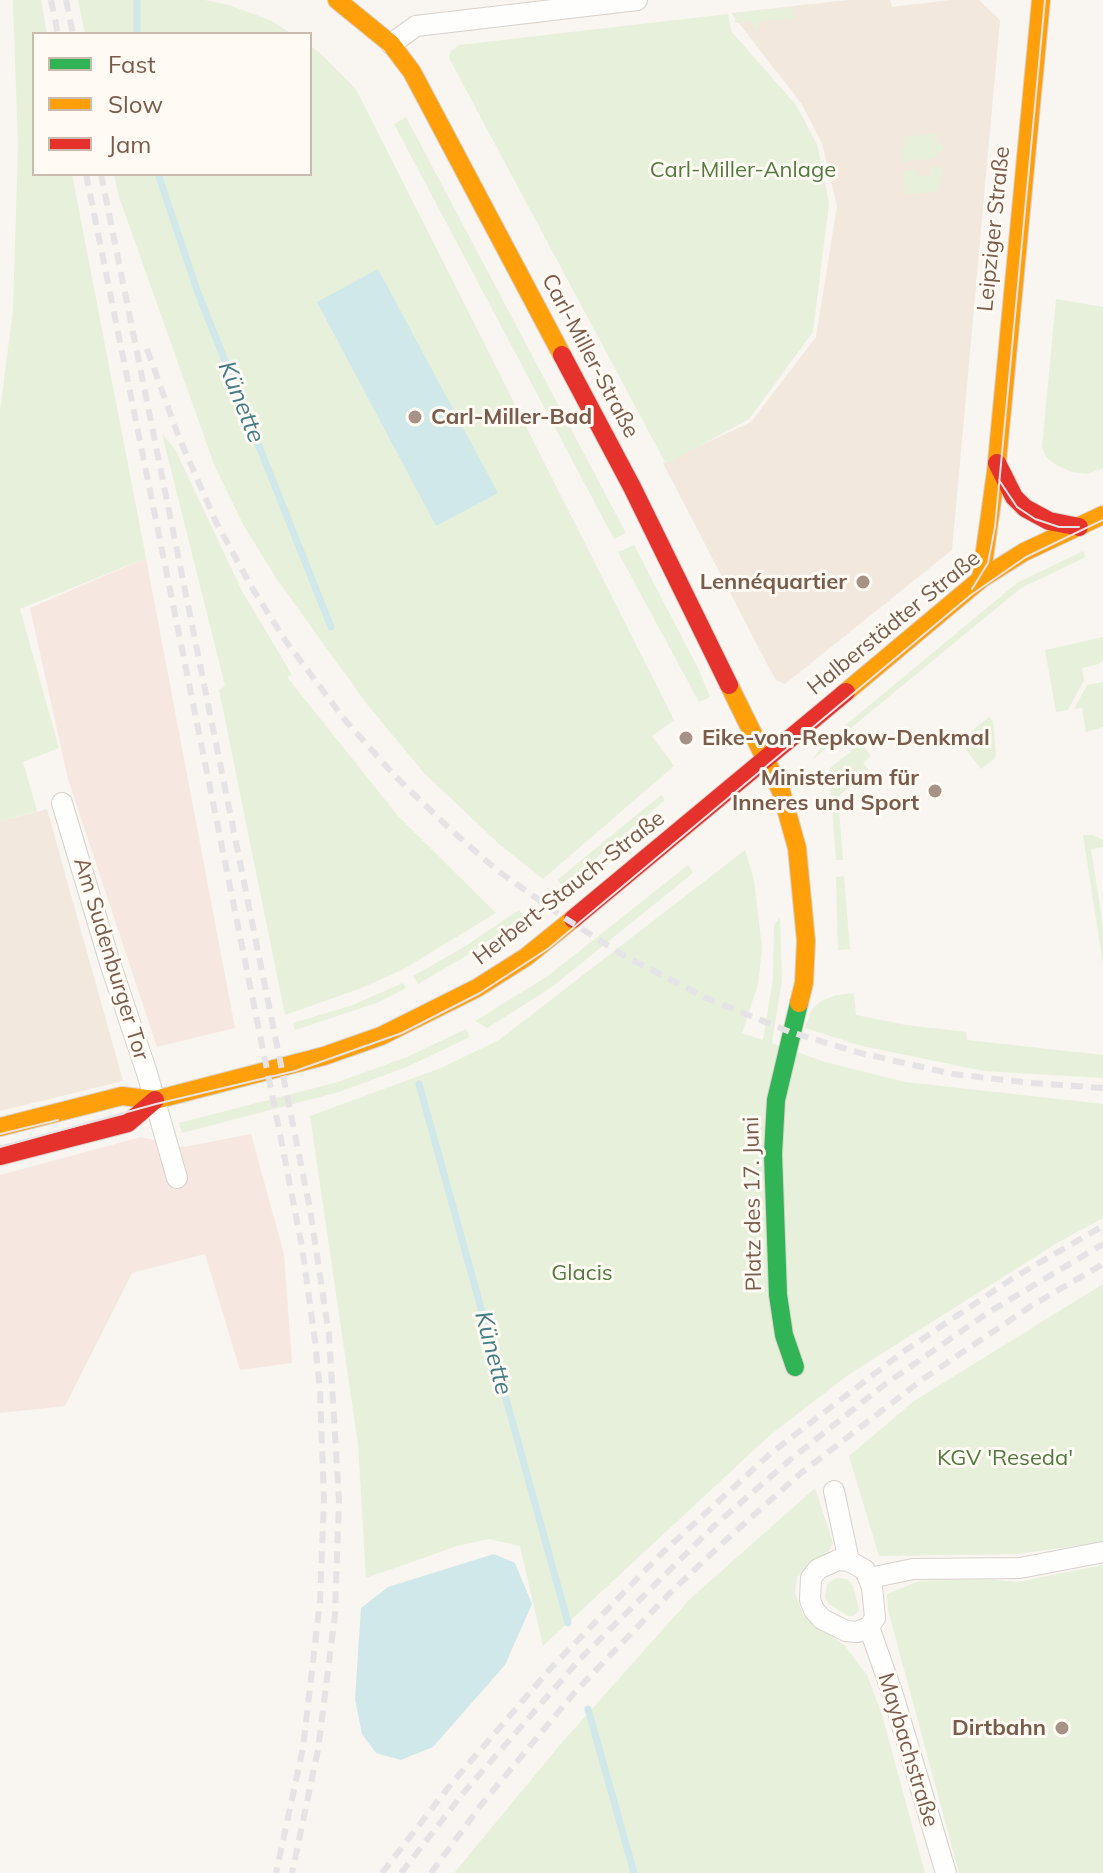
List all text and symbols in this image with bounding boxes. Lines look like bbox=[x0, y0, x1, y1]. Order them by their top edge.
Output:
legend bbox=[32, 32, 312, 176]
text: Fast bbox=[108, 49, 156, 79]
text: Slow bbox=[108, 89, 163, 119]
text: Jam bbox=[108, 129, 151, 159]
street label: Leipziger Straße bbox=[972, 145, 1016, 313]
park label: Carl-Miller-Anlage bbox=[650, 157, 836, 183]
street label: Carl-Miller-Straße bbox=[536, 269, 644, 443]
water label: Künette bbox=[212, 357, 270, 447]
place label: Carl-Miller-Bad bbox=[431, 404, 592, 430]
marker: Carl-Miller-Bad bbox=[406, 408, 424, 426]
street label: Halberstädter Straße bbox=[802, 545, 986, 701]
place label: Lennéquartier bbox=[700, 569, 847, 595]
marker: Lennéquartier bbox=[854, 573, 872, 591]
place label: Eike-von-Repkow-Denkmal bbox=[702, 725, 990, 751]
marker: Eike-von-Repkow-Denkmal bbox=[677, 729, 695, 747]
place label: Ministerium für Inneres und Sport bbox=[732, 765, 919, 816]
marker: Ministerium für Inneres und Sport bbox=[926, 782, 944, 800]
street label: Herbert-Stauch-Straße bbox=[468, 805, 670, 971]
street label: Am Sudenburger Tor bbox=[68, 854, 154, 1064]
street label: Platz des 17. Juni bbox=[738, 1116, 768, 1292]
park label: Glacis bbox=[551, 1260, 613, 1286]
water label: Künette bbox=[468, 1308, 518, 1398]
park label: KGV 'Reseda' bbox=[937, 1445, 1073, 1471]
street label: Maybachstraße bbox=[872, 1670, 944, 1830]
place label: Dirtbahn bbox=[952, 1715, 1046, 1741]
marker: Dirtbahn bbox=[1053, 1719, 1071, 1737]

